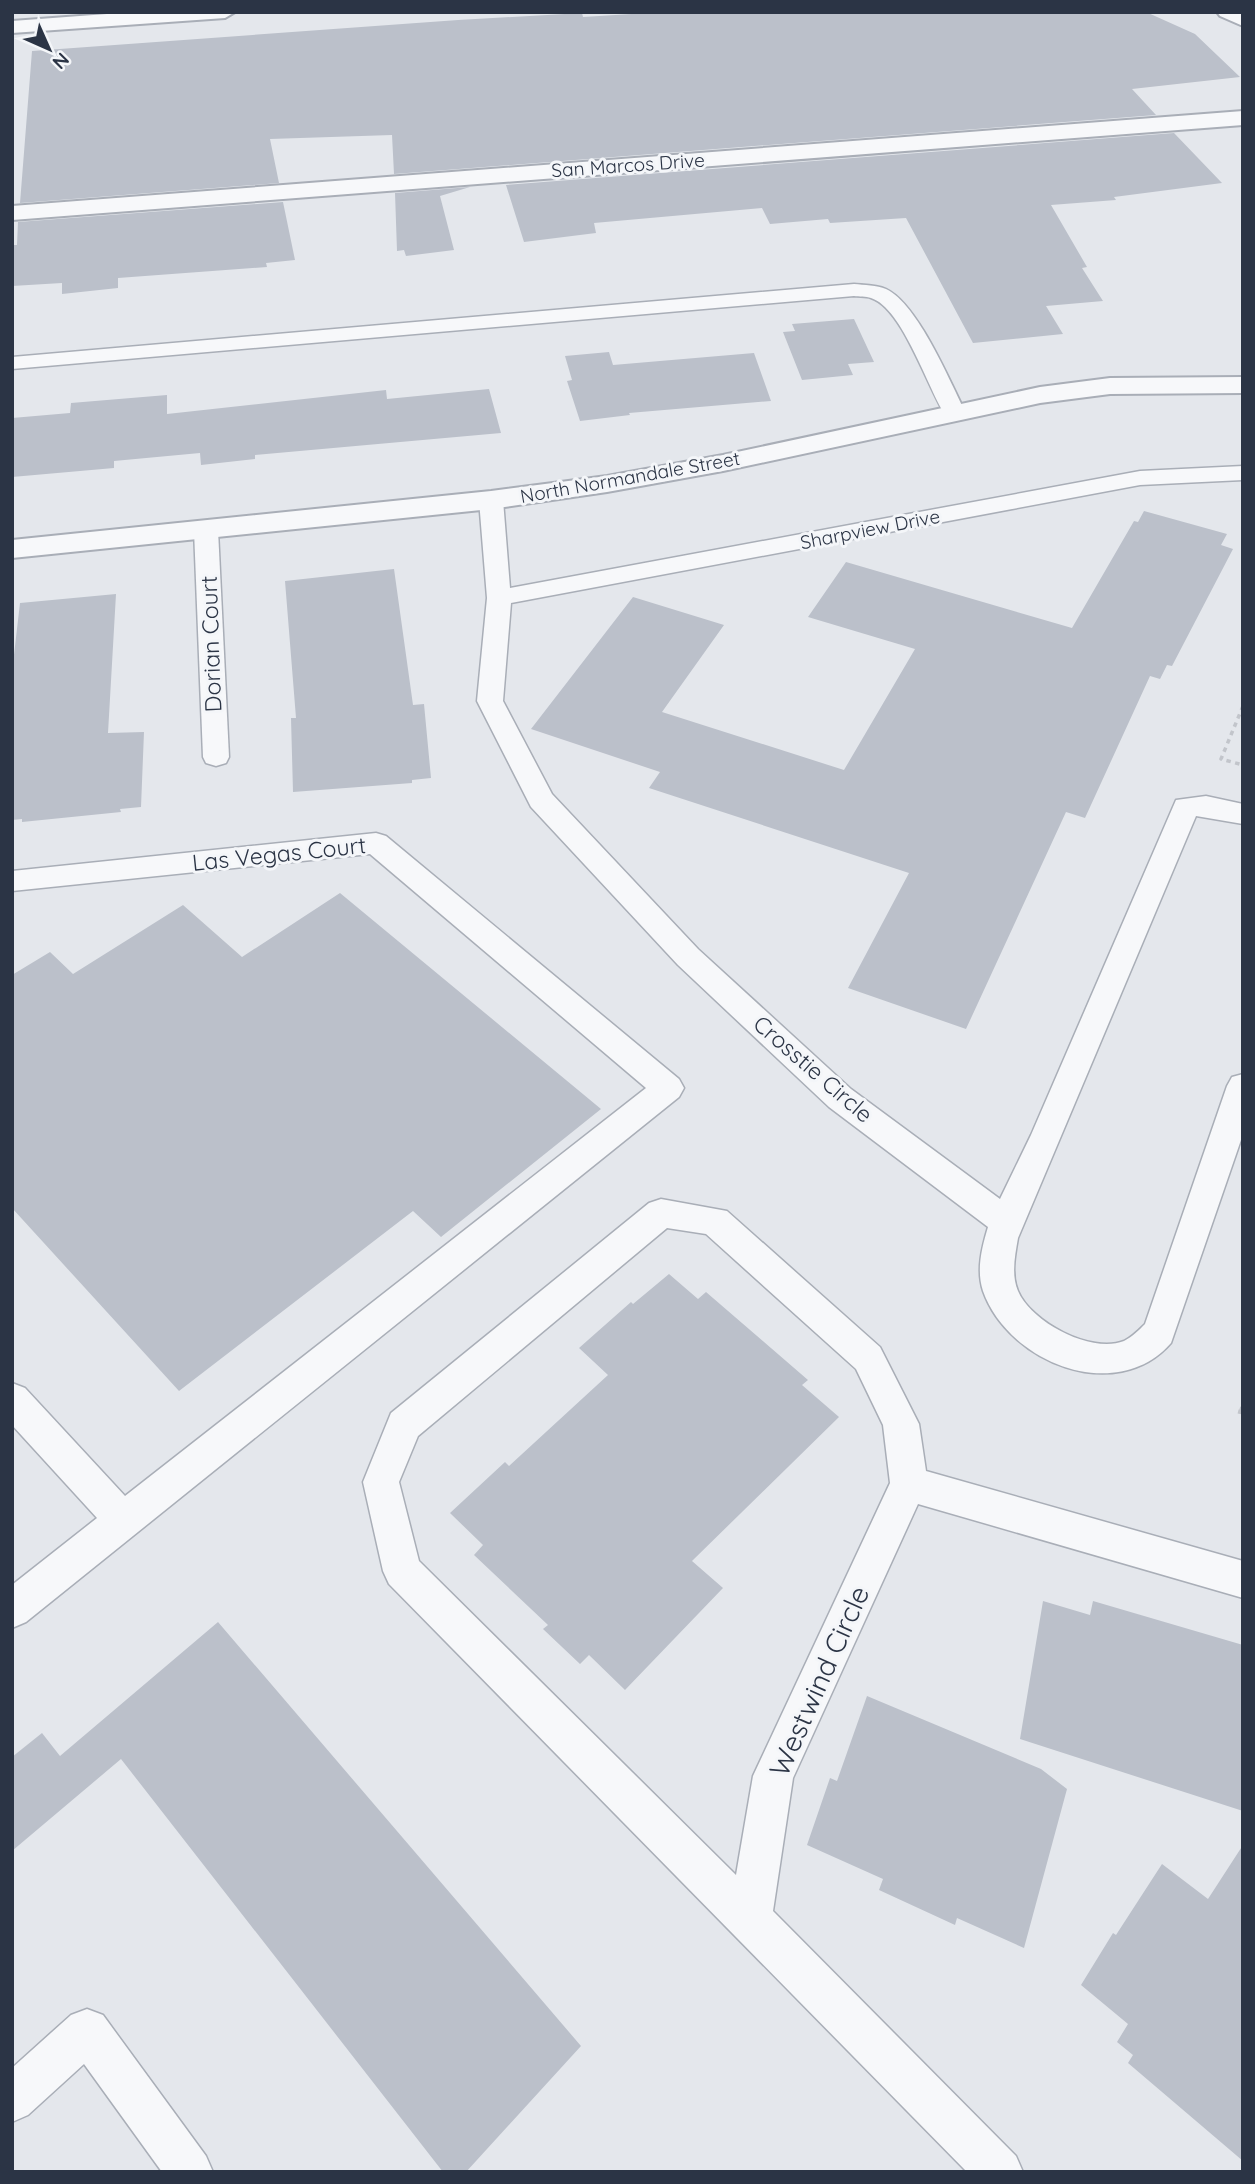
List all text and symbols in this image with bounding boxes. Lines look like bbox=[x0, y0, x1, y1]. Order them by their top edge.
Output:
north arrow bbox=[14, 14, 84, 84]
text: N bbox=[48, 48, 74, 74]
street label: San Marcos Drive bbox=[551, 148, 705, 182]
street label: North Normandale Street bbox=[518, 446, 742, 508]
street label: Sharpview Drive bbox=[798, 504, 942, 554]
street label: Dorian Court bbox=[194, 575, 227, 713]
street label: Las Vegas Court bbox=[191, 830, 368, 877]
street label: Crosstie Circle bbox=[748, 1009, 879, 1128]
street label: Westwind Circle bbox=[761, 1580, 876, 1782]

